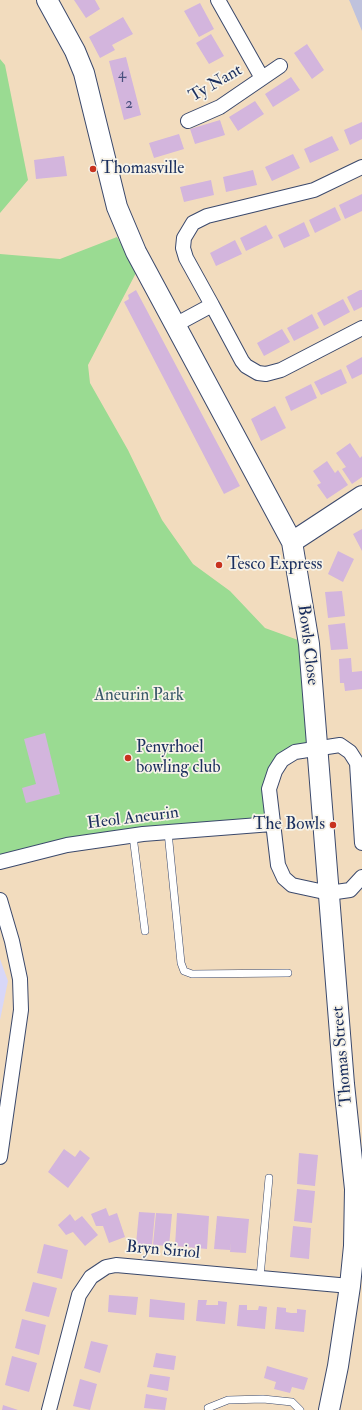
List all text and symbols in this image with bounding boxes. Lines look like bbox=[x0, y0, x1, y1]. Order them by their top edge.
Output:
street label: Ty Nant bbox=[186, 61, 246, 107]
house number: 4 bbox=[118, 66, 126, 84]
house number: 2 bbox=[125, 96, 133, 114]
place label: Thomasville bbox=[101, 159, 184, 179]
marker: Thomasville bbox=[88, 164, 98, 174]
place label: Tesco Express bbox=[227, 555, 322, 575]
marker: Tesco Express bbox=[214, 560, 224, 570]
street label: Bowls Close bbox=[292, 603, 322, 687]
park label: Aneurin Park bbox=[94, 686, 184, 706]
place label: Penyrhoel bowling club bbox=[136, 738, 221, 778]
marker: Penyrhoel bowling club bbox=[123, 753, 133, 763]
street label: Heol Aneurin bbox=[86, 803, 180, 835]
place label: The Bowls bbox=[253, 815, 325, 835]
marker: The Bowls bbox=[328, 820, 338, 830]
street label: Thomas Street bbox=[328, 1005, 358, 1107]
street label: Bryn Siriol bbox=[125, 1238, 201, 1264]

